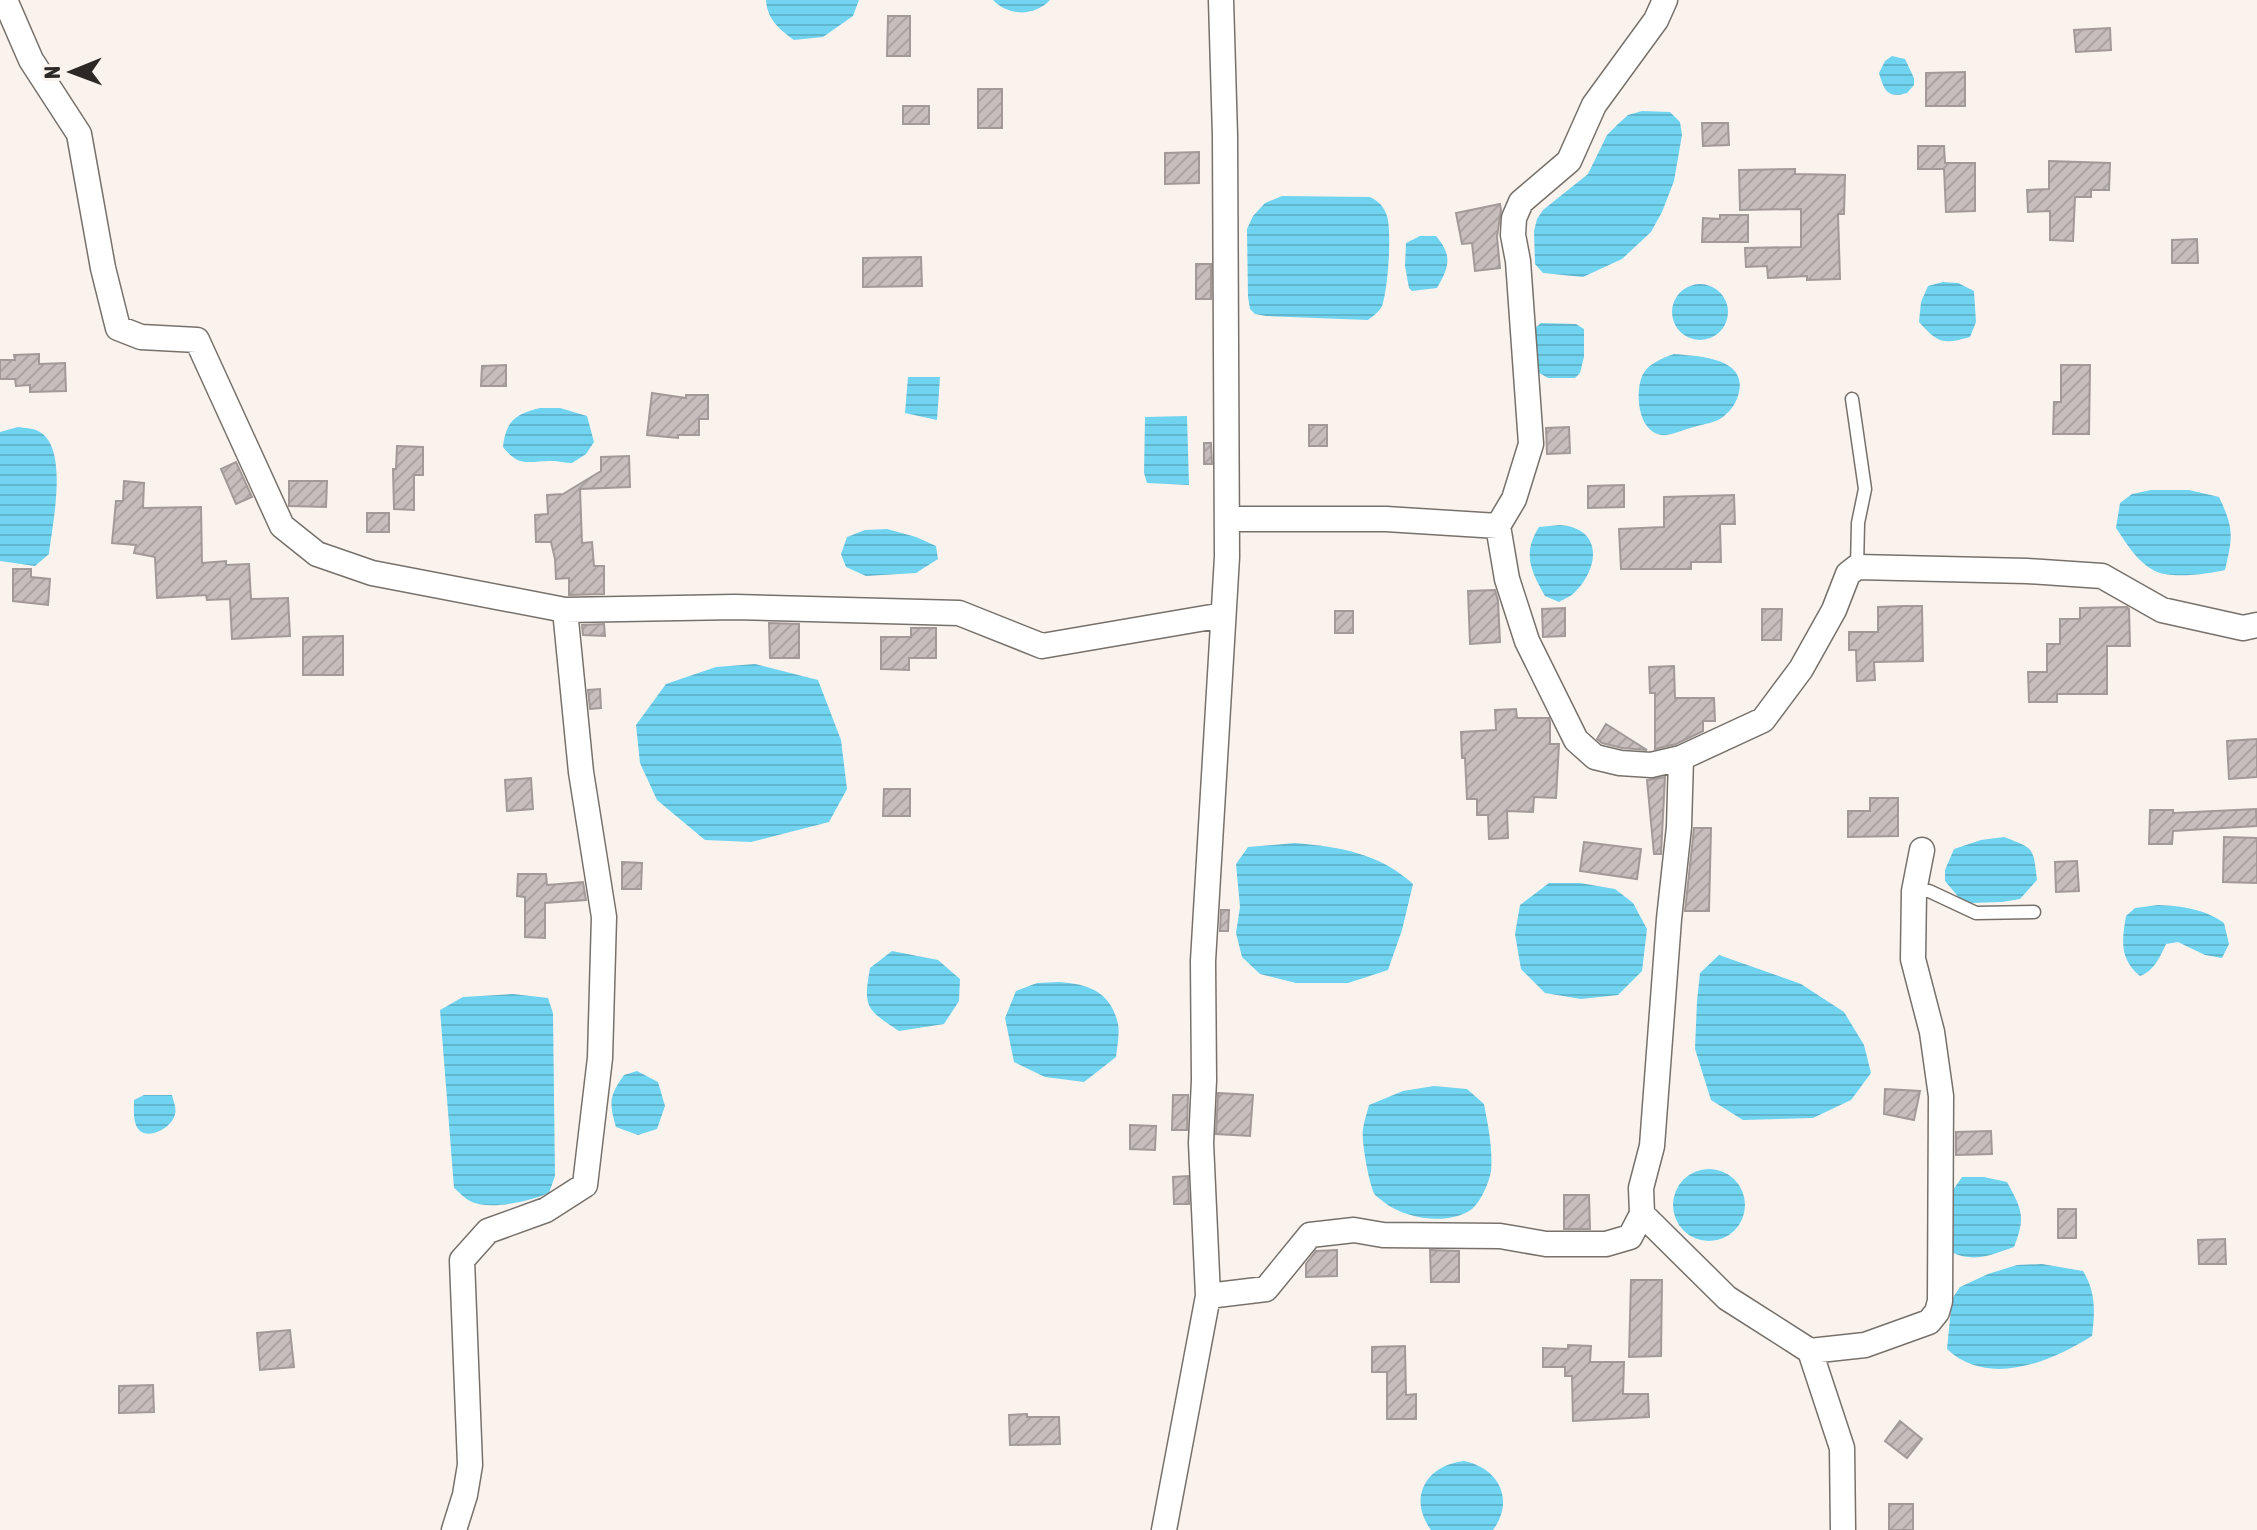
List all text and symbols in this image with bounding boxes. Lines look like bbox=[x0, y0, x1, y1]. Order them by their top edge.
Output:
north arrow bbox=[32, 32, 112, 112]
text: N bbox=[39, 66, 65, 79]

